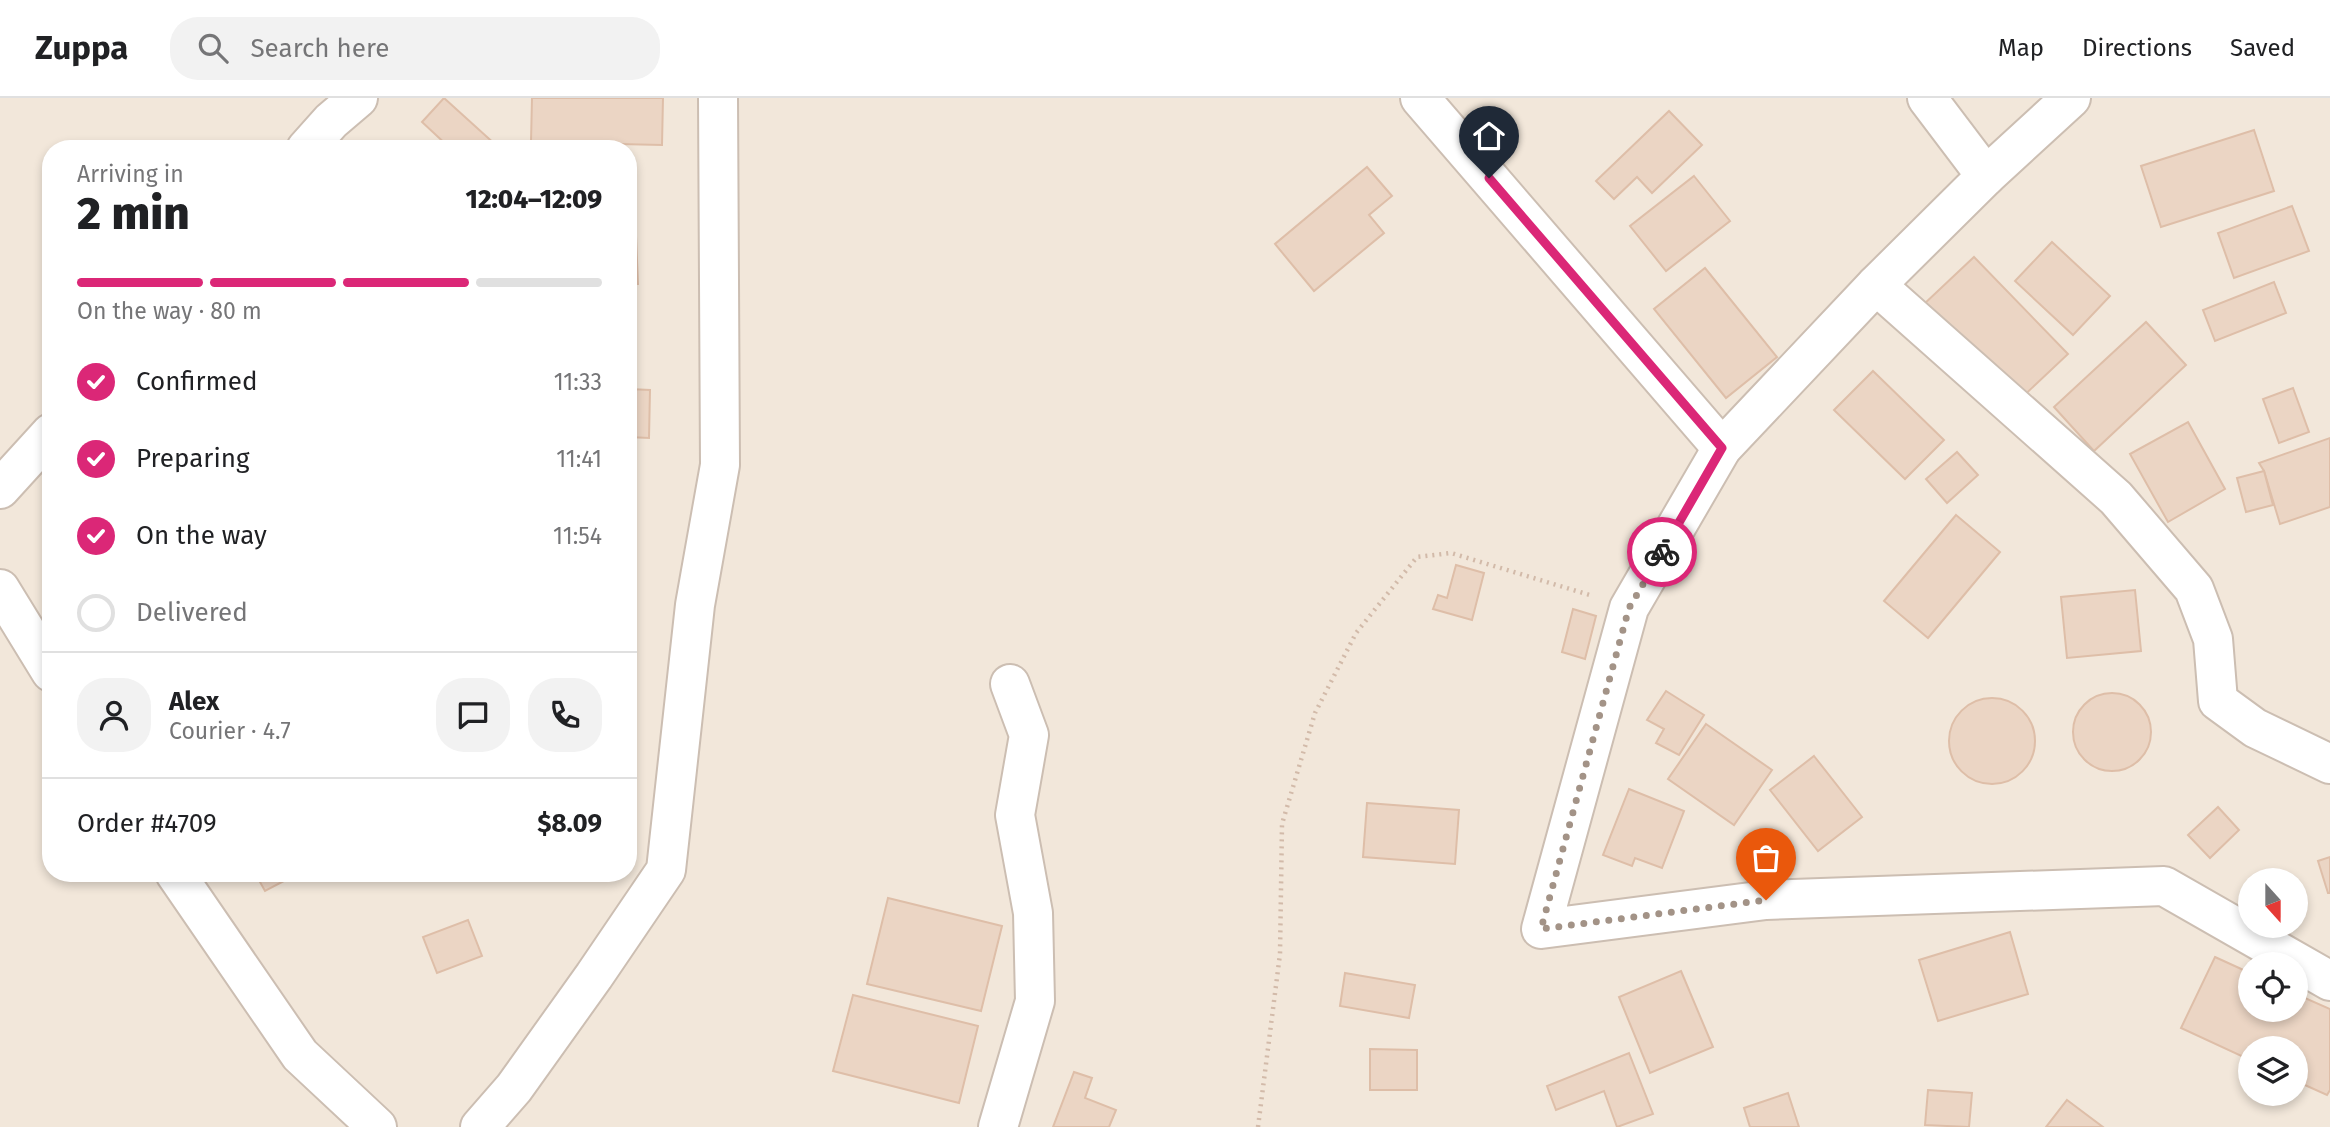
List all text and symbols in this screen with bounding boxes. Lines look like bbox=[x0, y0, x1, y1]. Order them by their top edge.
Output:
search box bbox=[170, 17, 660, 80]
text: Zuppa bbox=[35, 28, 128, 68]
icon: search bbox=[194, 29, 232, 67]
text: Search here bbox=[250, 33, 389, 64]
text: Map bbox=[1998, 34, 2044, 62]
text: Directions bbox=[2082, 34, 2192, 62]
text: Saved bbox=[2230, 34, 2295, 62]
pin bbox=[1459, 106, 1519, 178]
icon: home bbox=[1470, 117, 1508, 155]
text: Arriving in bbox=[77, 160, 184, 188]
text: 12:04–12:09 bbox=[466, 184, 602, 215]
text: 2 min bbox=[77, 186, 190, 241]
text: On the way · 80 m bbox=[77, 297, 262, 325]
icon: check bbox=[77, 363, 115, 401]
text: Confirmed bbox=[136, 366, 257, 397]
text: 11:33 bbox=[554, 368, 602, 396]
icon: check bbox=[77, 440, 115, 478]
text: Preparing bbox=[136, 443, 249, 474]
text: 11:41 bbox=[556, 445, 602, 473]
icon: check bbox=[77, 517, 115, 555]
courier bbox=[1627, 517, 1697, 587]
text: On the way bbox=[136, 520, 267, 551]
text: 11:54 bbox=[553, 522, 602, 550]
icon: bike bbox=[1643, 533, 1681, 571]
text: Delivered bbox=[136, 597, 248, 628]
button: person bbox=[77, 678, 151, 752]
button: chat bbox=[436, 678, 510, 752]
button: phone bbox=[528, 678, 602, 752]
text: Alex bbox=[169, 686, 219, 717]
text: Courier · 4.7 bbox=[169, 717, 291, 745]
text: Order #4709 bbox=[77, 808, 217, 839]
text: $8.09 bbox=[537, 808, 602, 839]
pin bbox=[1736, 828, 1796, 900]
icon: bag bbox=[1747, 839, 1785, 877]
north arrow bbox=[2238, 868, 2308, 938]
map controls bbox=[2238, 868, 2308, 1106]
button: locate bbox=[2238, 952, 2308, 1022]
button: layers bbox=[2238, 1036, 2308, 1106]

